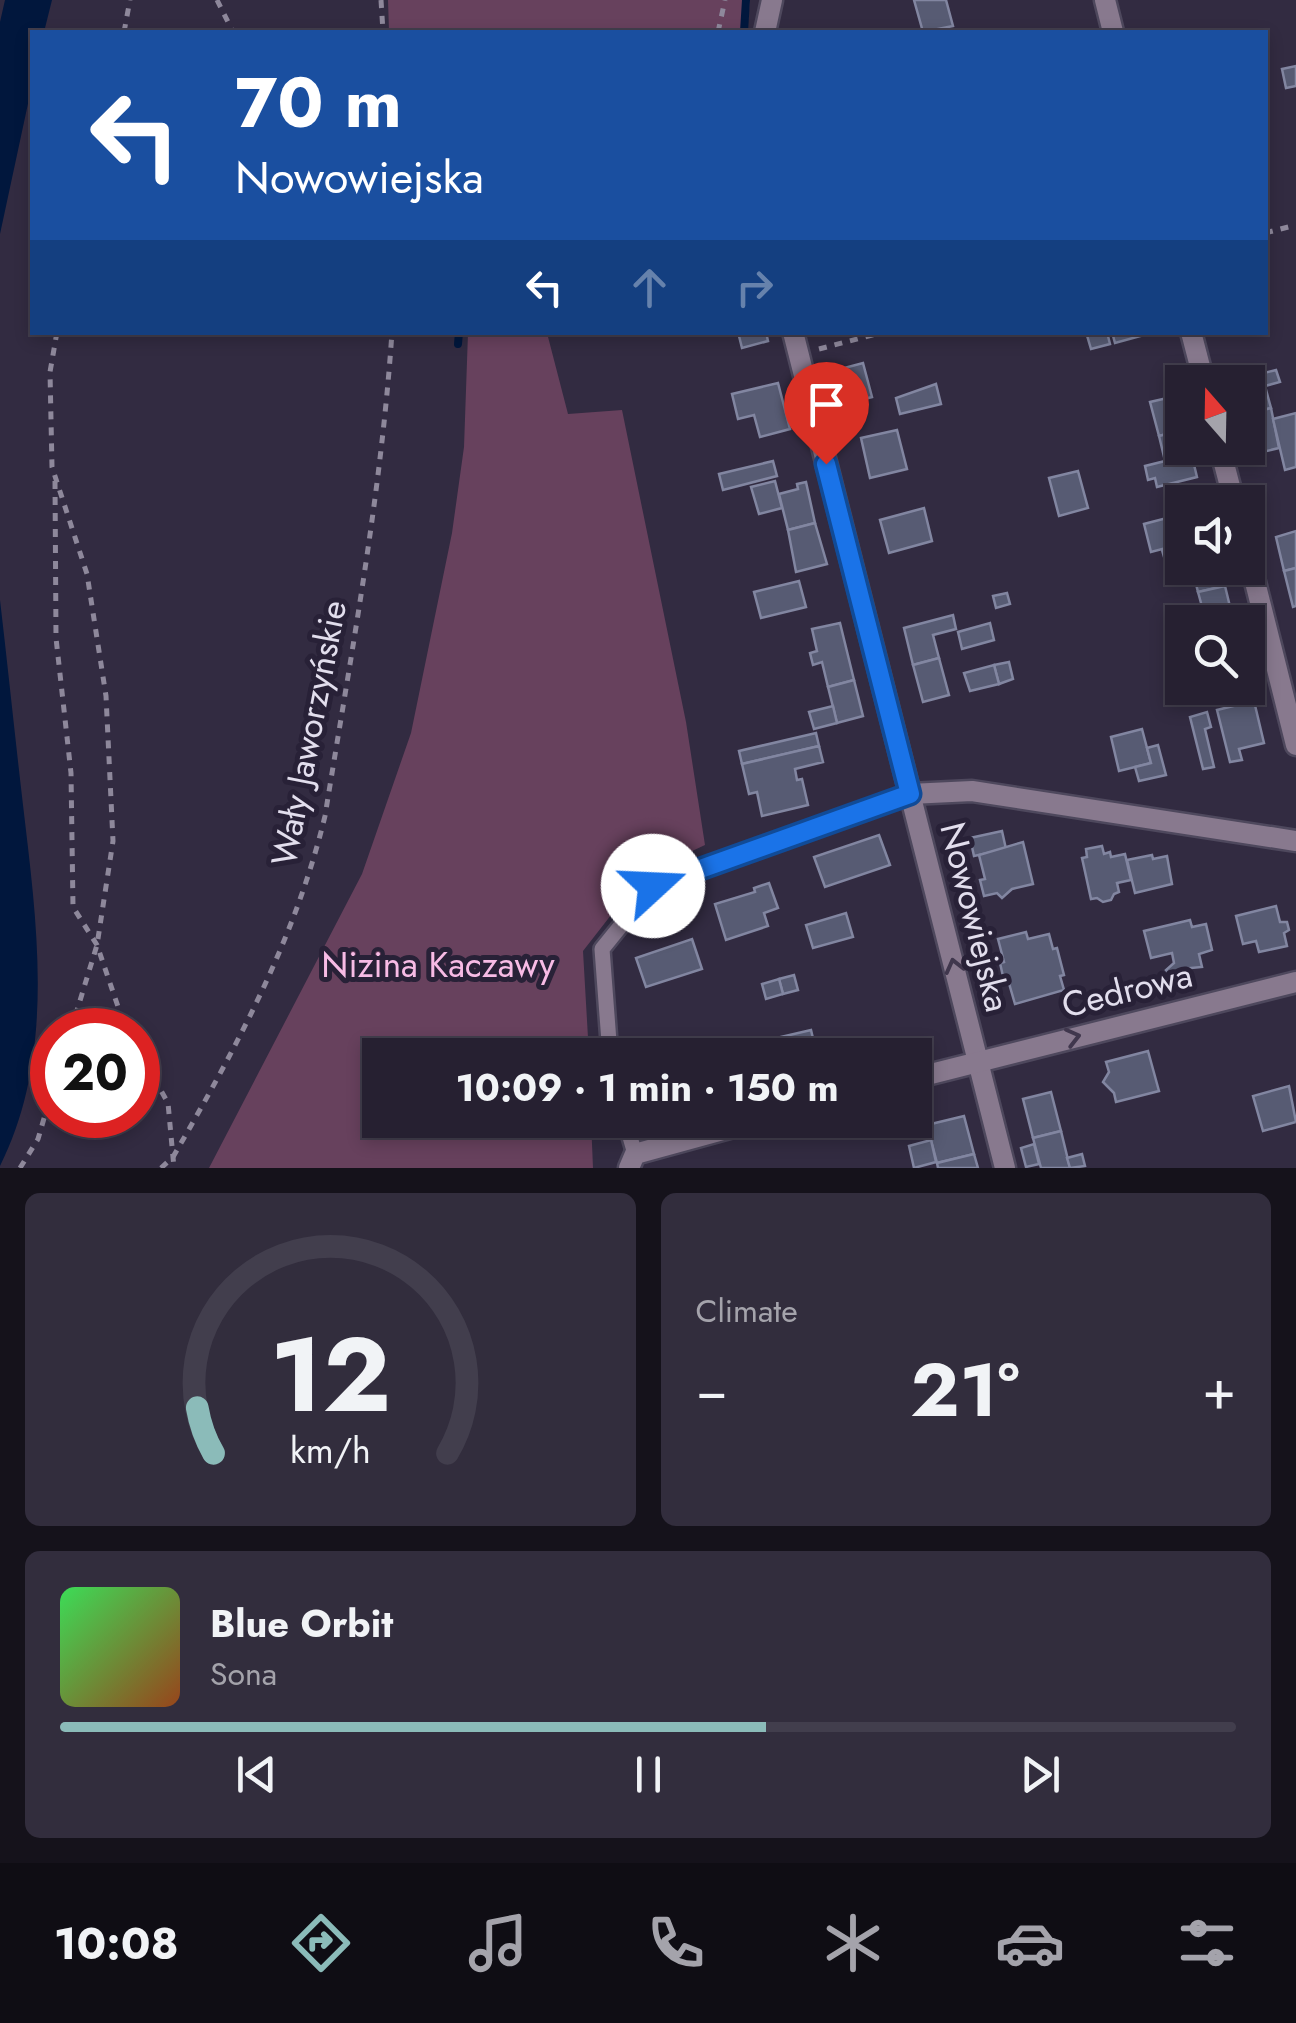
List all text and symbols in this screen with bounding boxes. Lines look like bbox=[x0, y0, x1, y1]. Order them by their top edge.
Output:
text: 70 m bbox=[235, 52, 402, 153]
icon: left bbox=[70, 70, 200, 200]
text: Nowowiejska bbox=[235, 145, 484, 210]
icon: left bbox=[517, 260, 572, 315]
icon: ahead bbox=[622, 260, 677, 315]
icon: right bbox=[727, 260, 782, 315]
pin bbox=[784, 362, 869, 465]
north arrow bbox=[1165, 365, 1265, 465]
map controls bbox=[1165, 365, 1265, 705]
icon: arrive bbox=[799, 377, 854, 432]
button: sound bbox=[1165, 485, 1265, 585]
street label: Wały Jaworzyńskie bbox=[259, 596, 359, 870]
button: search bbox=[1165, 605, 1265, 705]
street label: Nowowiejska bbox=[927, 817, 1023, 1017]
position arrow bbox=[601, 834, 705, 938]
park label: Nizina Kaczawy bbox=[321, 940, 555, 990]
street label: Cedrowa bbox=[1057, 950, 1197, 1030]
one-way arrow bbox=[945, 958, 966, 975]
speed limit sign: 20 bbox=[30, 1008, 160, 1138]
one-way arrow bbox=[1064, 1028, 1081, 1049]
text: 10:09 · 1 min · 150 m bbox=[455, 1060, 839, 1115]
text: Climate bbox=[696, 1288, 798, 1334]
text: 12 bbox=[270, 1300, 391, 1450]
text: 21° bbox=[910, 1336, 1020, 1444]
text: − bbox=[696, 1350, 728, 1430]
text: + bbox=[1202, 1350, 1236, 1430]
text: km/h bbox=[290, 1425, 371, 1476]
text: Blue Orbit bbox=[210, 1596, 393, 1651]
text: Sona bbox=[210, 1651, 277, 1697]
icon: previous bbox=[229, 1747, 284, 1802]
icon: pause bbox=[621, 1747, 676, 1802]
icon: next bbox=[1013, 1747, 1068, 1802]
icon: directions bbox=[286, 1908, 356, 1978]
icon: music bbox=[463, 1908, 533, 1978]
icon: phone bbox=[641, 1908, 711, 1978]
icon: climate bbox=[818, 1908, 888, 1978]
icon: car bbox=[995, 1908, 1065, 1978]
icon: filters bbox=[1172, 1908, 1242, 1978]
text: 10:08 bbox=[54, 1911, 179, 1976]

